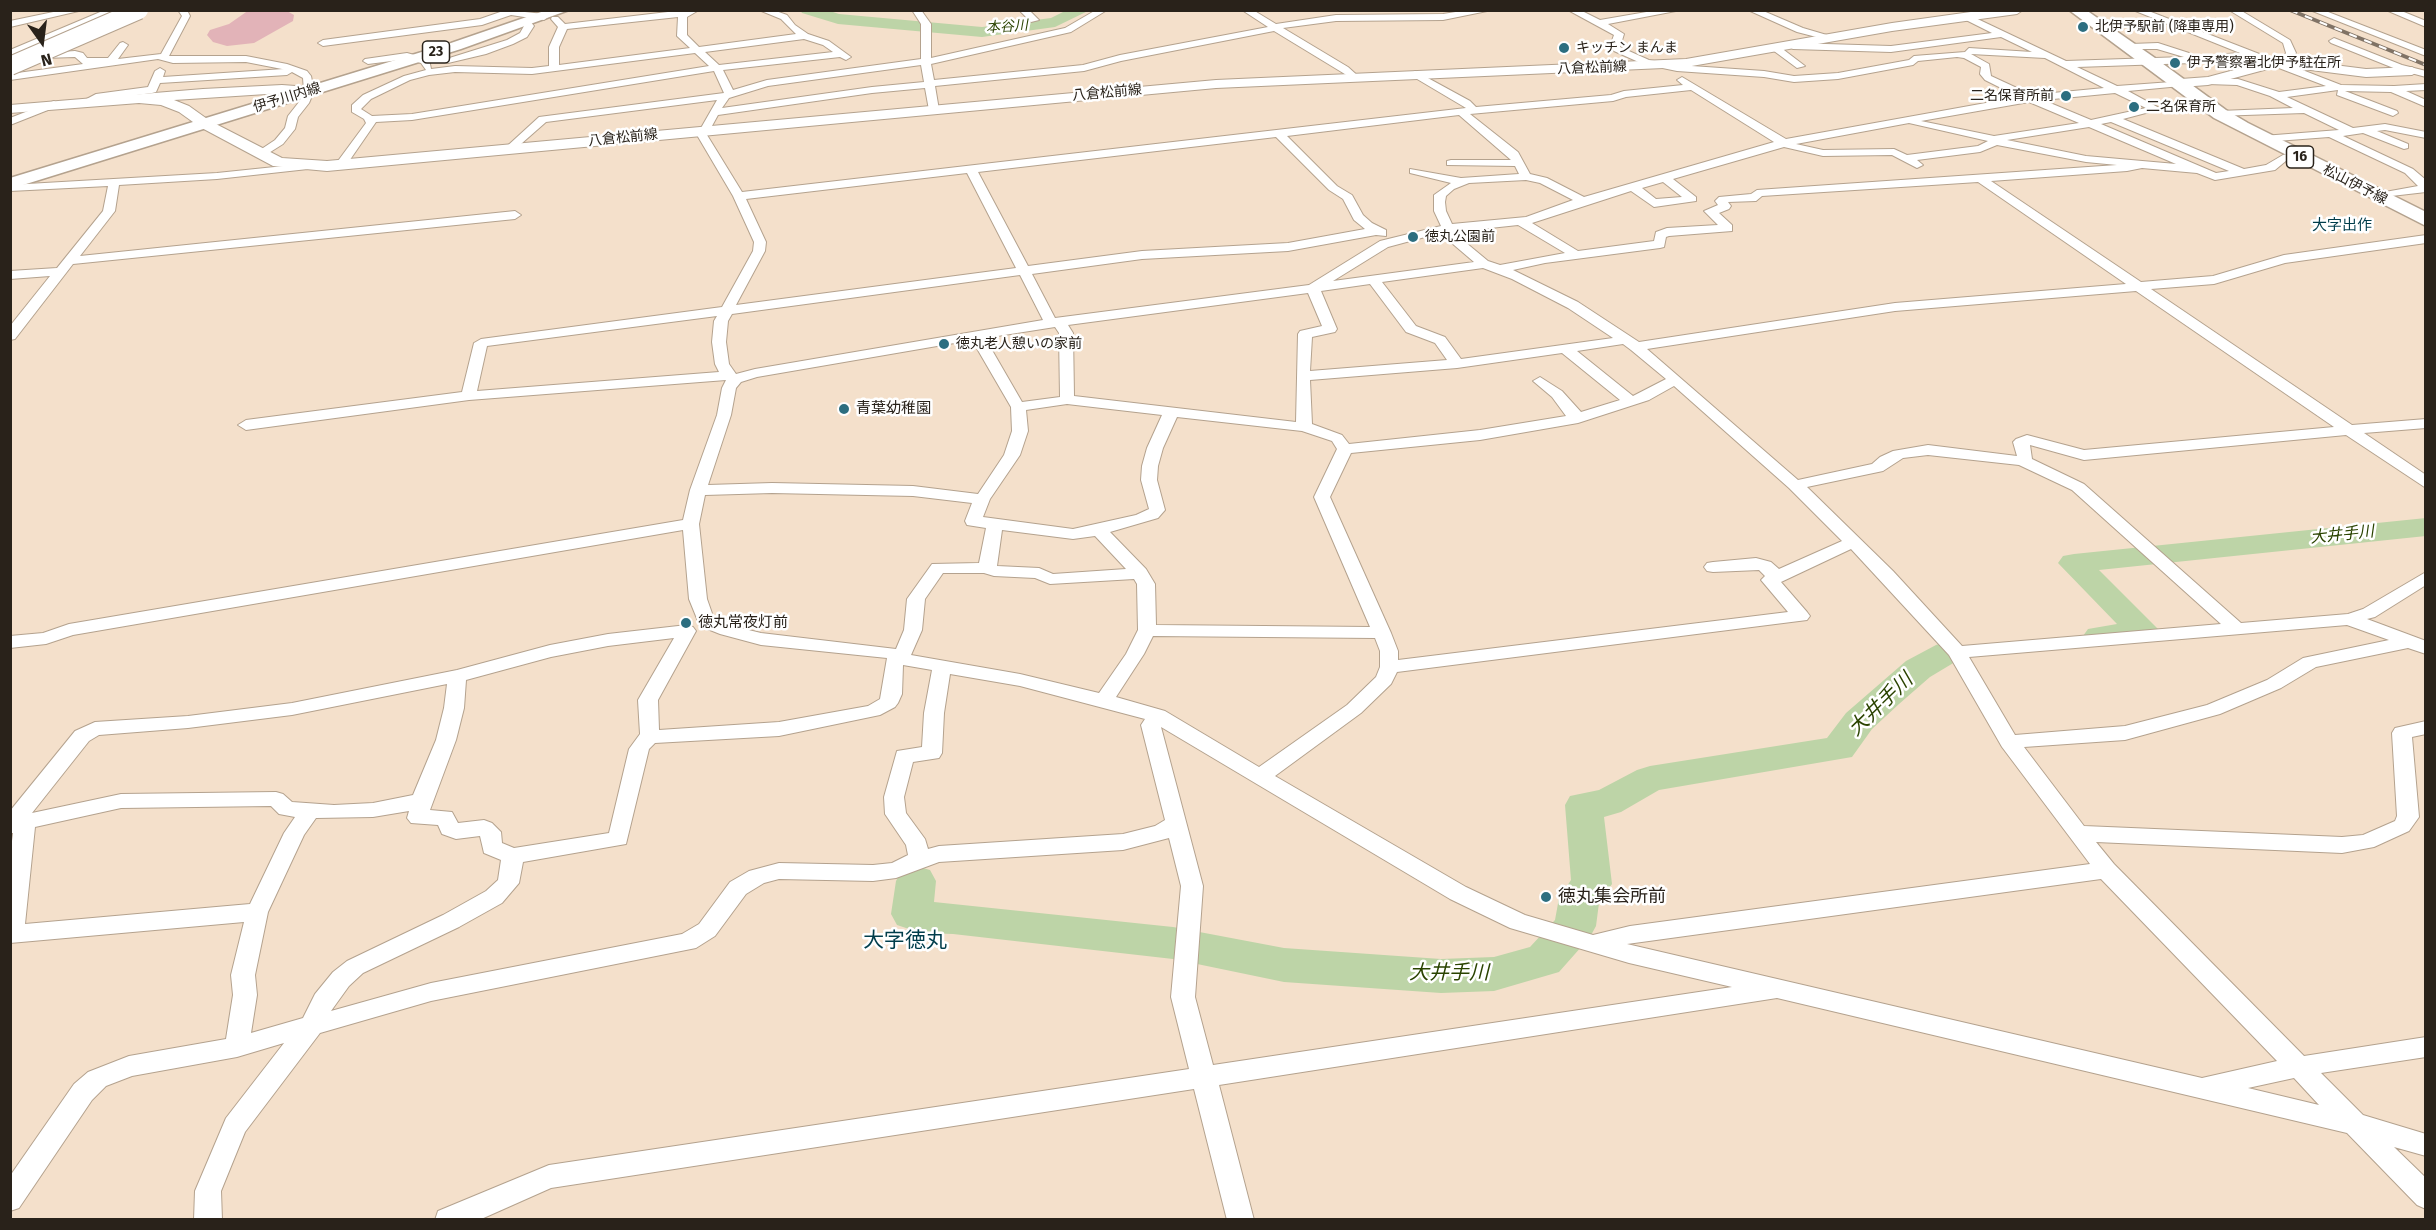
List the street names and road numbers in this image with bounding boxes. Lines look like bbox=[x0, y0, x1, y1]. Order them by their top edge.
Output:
road number: 23 bbox=[422, 41, 450, 63]
street label: 八倉松前線 bbox=[1557, 58, 1627, 78]
street label: 伊予川内線 bbox=[251, 80, 323, 116]
street label: 八倉松前線 bbox=[1071, 82, 1143, 104]
street label: 八倉松前線 bbox=[587, 126, 659, 150]
road number: 16 bbox=[2286, 146, 2314, 168]
street label: 松山伊予線 bbox=[2320, 162, 2390, 208]

